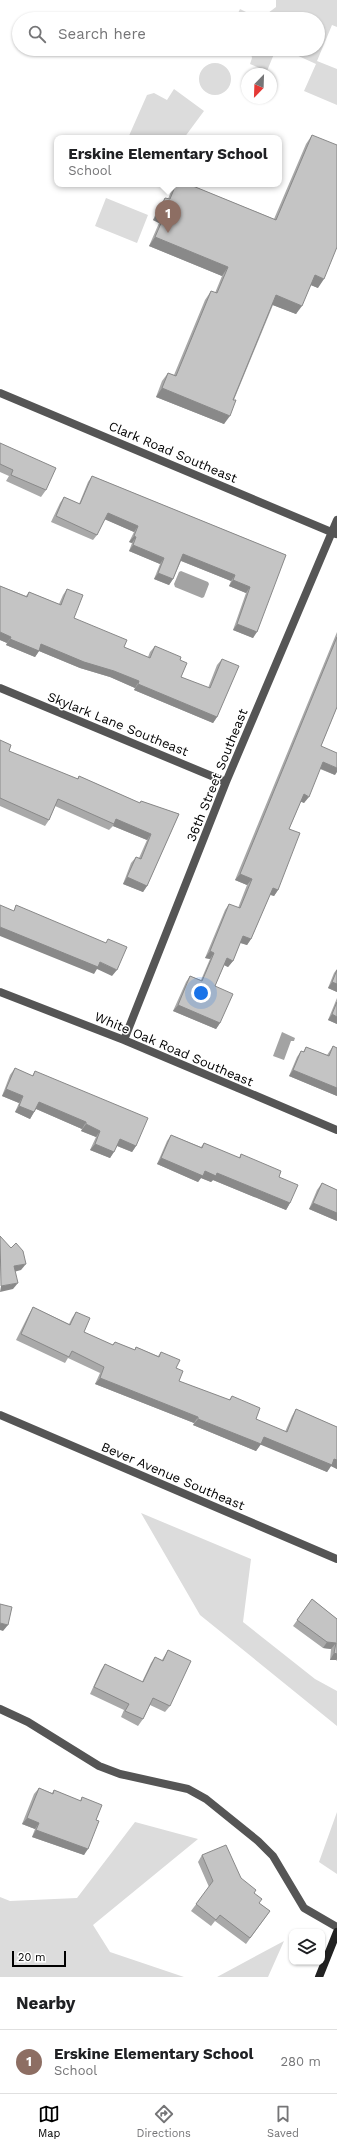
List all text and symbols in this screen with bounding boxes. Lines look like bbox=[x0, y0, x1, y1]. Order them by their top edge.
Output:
search box bbox=[12, 12, 325, 56]
icon: search bbox=[26, 23, 48, 45]
text: Search here bbox=[58, 25, 146, 43]
north arrow bbox=[241, 68, 277, 104]
popup bbox=[54, 135, 282, 187]
text: Erskine Elementary School bbox=[68, 145, 268, 163]
text: School bbox=[68, 163, 112, 178]
pin: 1 bbox=[155, 200, 181, 233]
street label: Clark Road Southeast bbox=[107, 418, 240, 486]
street label: Skylark Lane Southeast bbox=[45, 689, 191, 759]
street label: 36th Street Southeast bbox=[183, 706, 251, 844]
your location bbox=[191, 983, 211, 1003]
street label: White Oak Road Southeast bbox=[92, 1009, 256, 1090]
street label: Bever Avenue Southeast bbox=[99, 1439, 247, 1513]
map controls bbox=[289, 1929, 325, 1965]
button: layers bbox=[289, 1929, 325, 1965]
scale bar bbox=[12, 1949, 66, 1968]
text: 20 m bbox=[18, 1951, 46, 1964]
text: Nearby bbox=[16, 1993, 75, 2013]
text: Erskine Elementary School bbox=[54, 2045, 253, 2063]
text: 1 bbox=[26, 2054, 32, 2069]
text: 280 m bbox=[281, 2054, 321, 2069]
text: School bbox=[54, 2063, 97, 2078]
tab: Map bbox=[38, 2103, 60, 2140]
tab: Directions bbox=[137, 2103, 191, 2140]
tab: Saved bbox=[267, 2103, 299, 2140]

